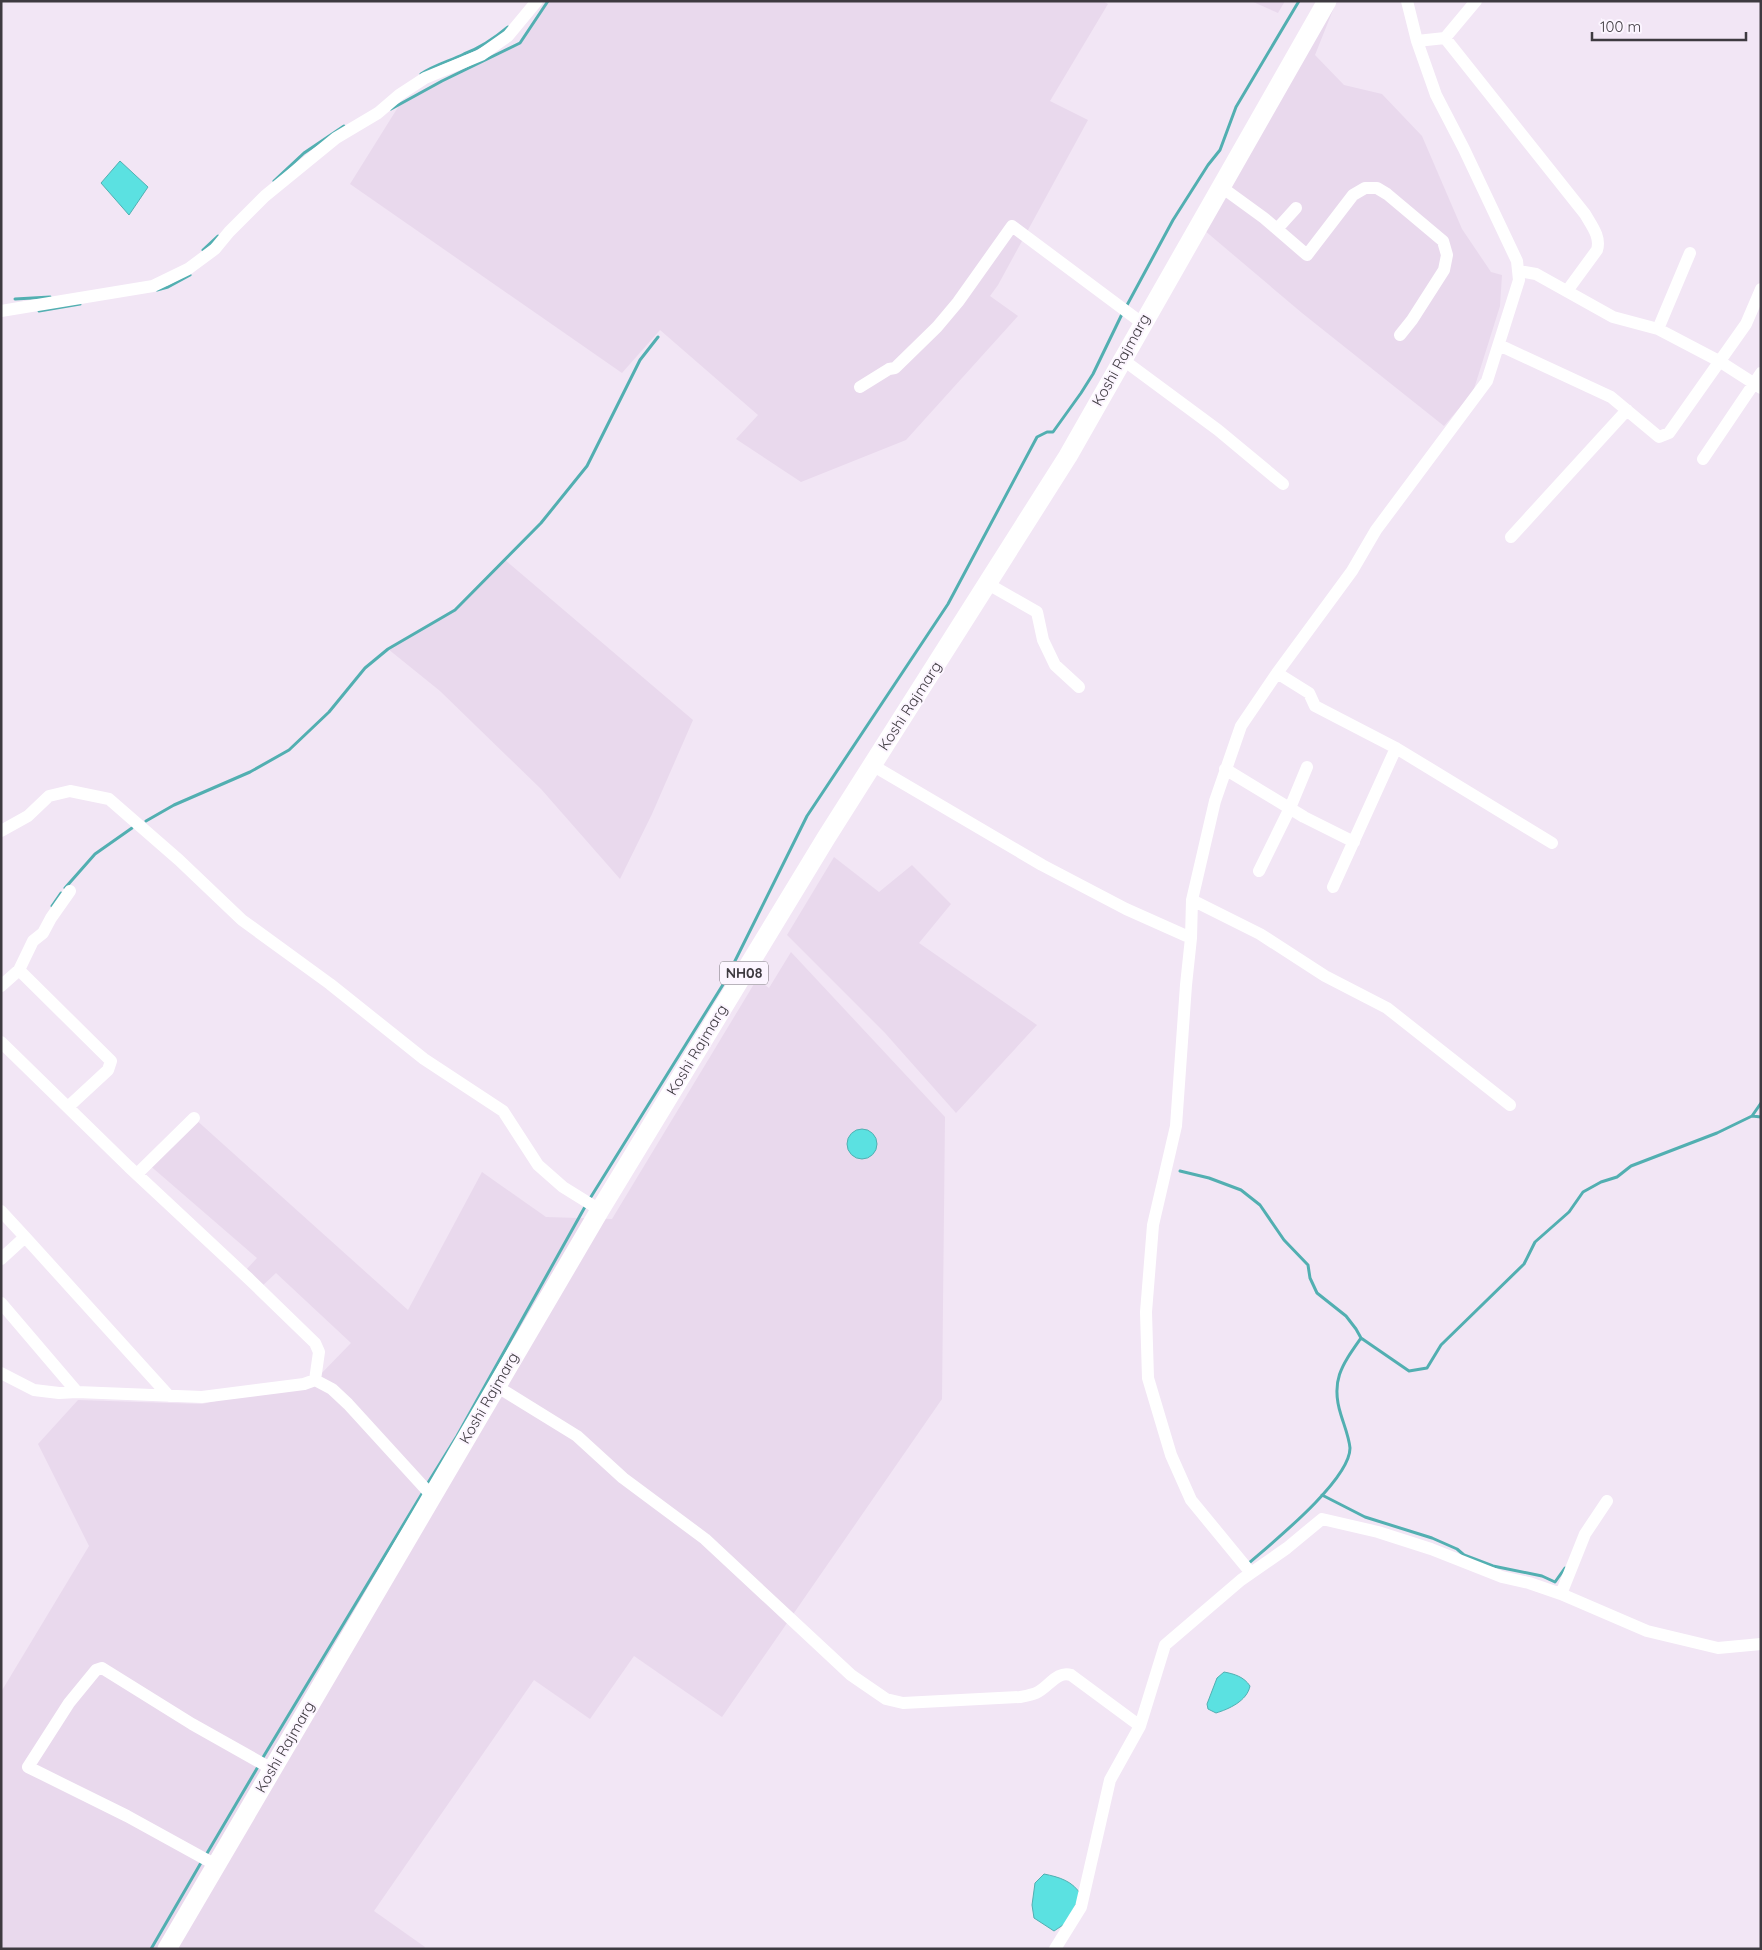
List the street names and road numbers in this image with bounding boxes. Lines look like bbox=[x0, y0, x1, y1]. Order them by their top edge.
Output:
street label: Koshi Rajmarg bbox=[1087, 310, 1154, 409]
street label: Koshi Rajmarg bbox=[874, 657, 946, 754]
road number: NH08 bbox=[720, 961, 768, 984]
street label: Koshi Rajmarg bbox=[662, 1001, 731, 1099]
street label: Koshi Rajmarg bbox=[455, 1349, 522, 1447]
street label: Koshi Rajmarg bbox=[251, 1698, 318, 1796]

